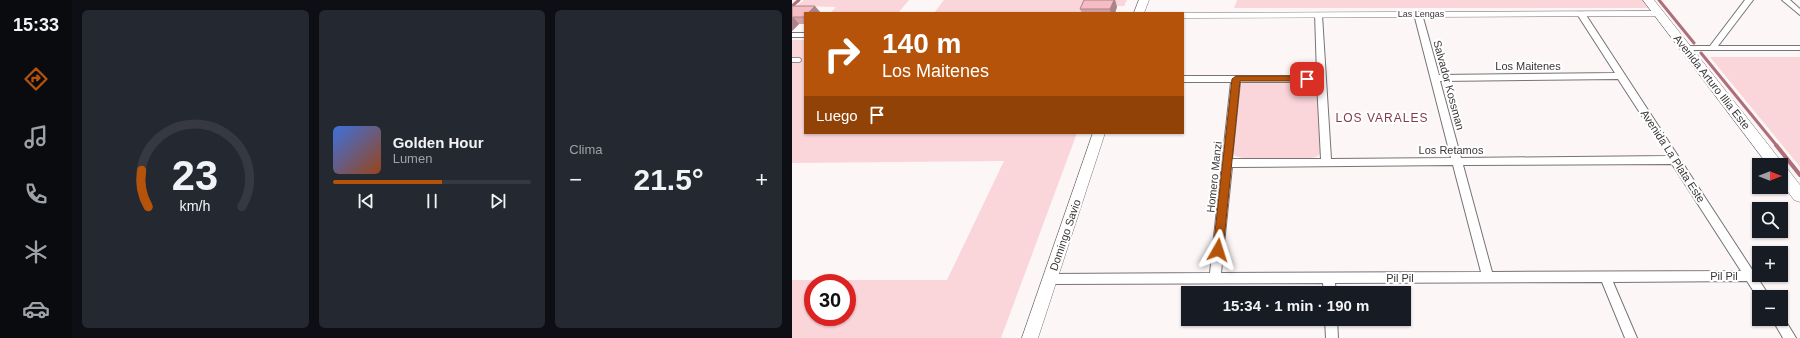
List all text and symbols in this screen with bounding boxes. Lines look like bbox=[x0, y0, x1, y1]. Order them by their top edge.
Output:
street label: Las Lengas bbox=[1398, 9, 1445, 19]
text: 15:33 bbox=[13, 15, 59, 35]
icon: right bbox=[816, 28, 868, 80]
text: 140 m bbox=[882, 28, 961, 59]
street label: Avenida Arturo Illia Este bbox=[1671, 32, 1753, 132]
street label: Salvador Kossman bbox=[1431, 39, 1467, 131]
street label: Los Maitenes bbox=[1495, 60, 1561, 72]
text: Los Maitenes bbox=[882, 61, 989, 81]
pin bbox=[1290, 62, 1324, 96]
icon: directions bbox=[22, 65, 50, 93]
icon: arrive bbox=[1296, 68, 1318, 90]
icon: arrive bbox=[866, 104, 888, 126]
text: Luego bbox=[816, 107, 858, 124]
street label: Avenida La Plata Este bbox=[1639, 107, 1707, 205]
district label: LOS VARALES bbox=[1336, 111, 1428, 125]
icon: music bbox=[22, 123, 50, 151]
text: Golden Hour bbox=[393, 134, 483, 151]
street label: Homero Manzi bbox=[1204, 141, 1224, 213]
text: Clima bbox=[569, 142, 603, 157]
street label: Los Retamos bbox=[1419, 144, 1484, 156]
text: Lumen bbox=[393, 151, 432, 166]
text: 23 bbox=[172, 152, 218, 199]
north arrow bbox=[1752, 158, 1788, 194]
map controls bbox=[1752, 158, 1788, 326]
text: 21.5° bbox=[633, 163, 704, 196]
text: − bbox=[569, 167, 582, 192]
text: + bbox=[755, 167, 768, 192]
icon: phone bbox=[22, 180, 50, 208]
icon: previous bbox=[355, 190, 377, 212]
icon: pause bbox=[421, 190, 443, 212]
icon: next bbox=[487, 190, 509, 212]
text: km/h bbox=[180, 198, 211, 214]
street label: Domingo Savio bbox=[1047, 198, 1083, 272]
button: search bbox=[1752, 202, 1788, 238]
position arrow bbox=[1197, 229, 1239, 271]
icon: climate bbox=[22, 238, 50, 266]
button: + bbox=[1752, 246, 1788, 282]
street label: Pil Pil bbox=[1710, 270, 1738, 282]
street label: Pil Pil bbox=[1386, 272, 1414, 284]
speed limit sign: 30 bbox=[804, 274, 856, 326]
button: − bbox=[1752, 290, 1788, 326]
icon: car bbox=[22, 295, 50, 323]
text: 15:34 · 1 min · 190 m bbox=[1223, 297, 1369, 314]

